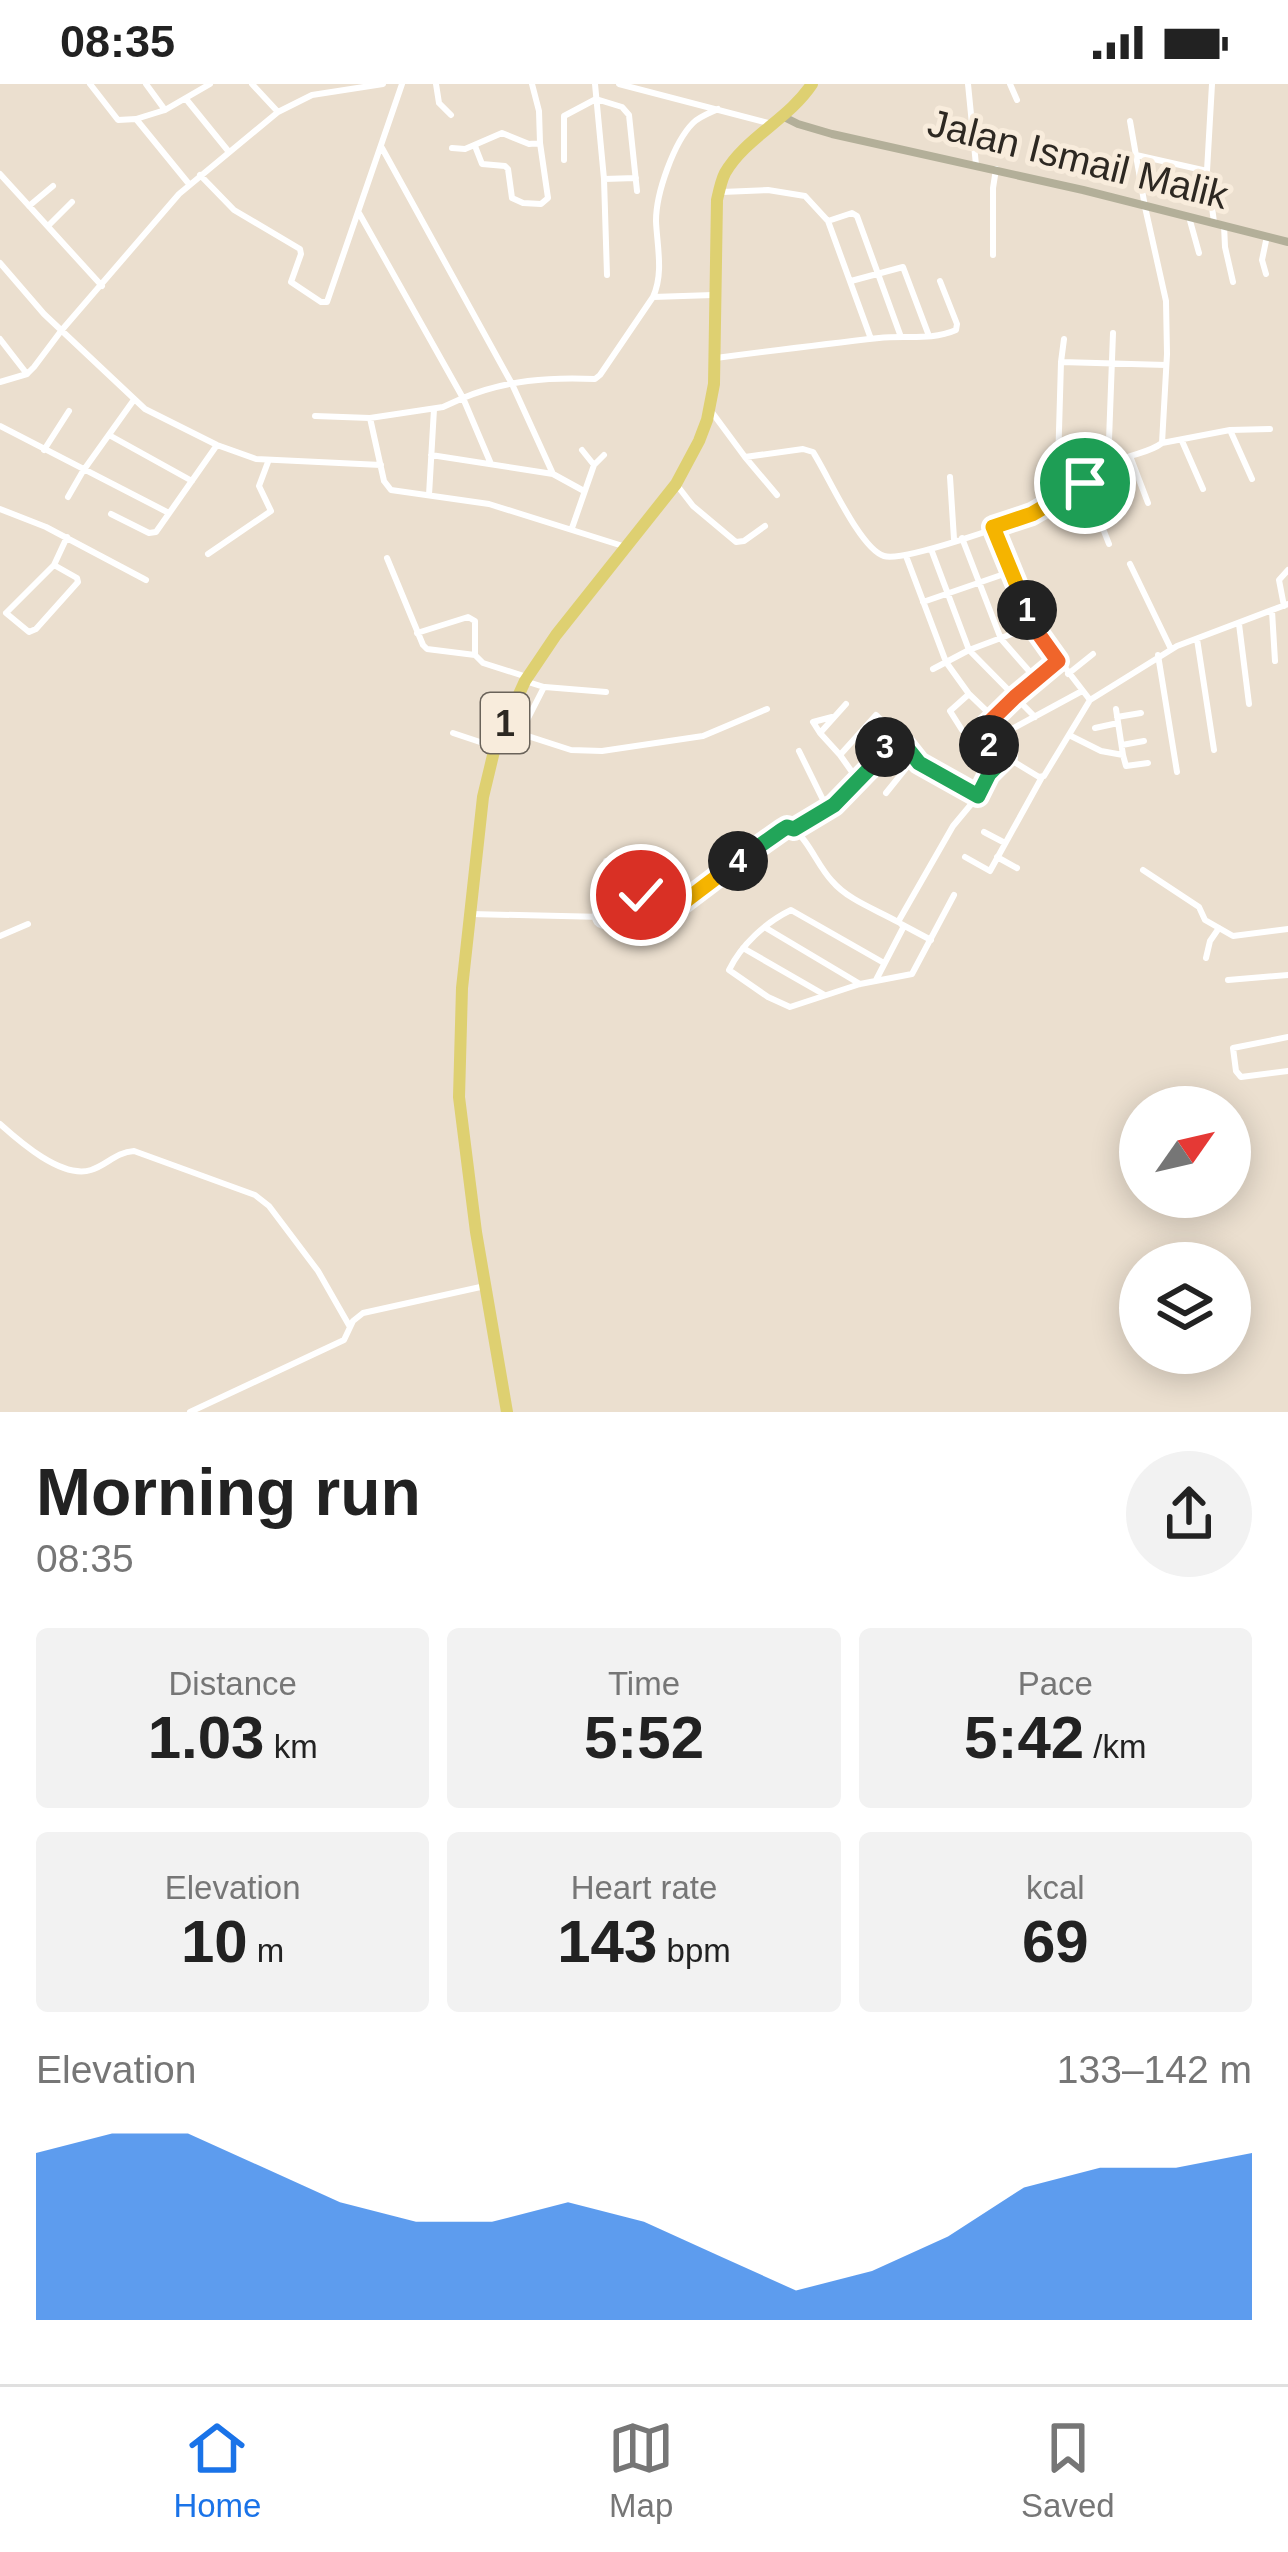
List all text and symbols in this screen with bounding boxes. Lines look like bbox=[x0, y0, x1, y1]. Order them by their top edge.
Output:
text: 08:35 bbox=[60, 16, 175, 67]
street label: Jalan Ismail Malik bbox=[923, 101, 1233, 217]
pin bbox=[1034, 432, 1136, 534]
icon: arrive bbox=[1052, 450, 1118, 516]
pin: 1 bbox=[997, 580, 1057, 640]
text: 1 bbox=[1018, 591, 1036, 628]
road number: 1 bbox=[481, 693, 529, 753]
pin: 2 bbox=[959, 715, 1019, 775]
pin: 3 bbox=[855, 717, 915, 777]
text: 2 bbox=[980, 726, 998, 763]
text: 3 bbox=[876, 728, 894, 765]
pin: 4 bbox=[708, 831, 768, 891]
text: 4 bbox=[729, 842, 747, 879]
pin bbox=[590, 844, 692, 946]
icon: check bbox=[608, 862, 674, 928]
north arrow bbox=[1119, 1086, 1251, 1218]
map controls bbox=[1119, 1086, 1251, 1374]
button: layers bbox=[1119, 1242, 1251, 1374]
button: share bbox=[1126, 1451, 1252, 1577]
text: Morning run bbox=[36, 1455, 421, 1529]
text: 08:35 bbox=[36, 1537, 134, 1580]
text: Distance bbox=[168, 1665, 297, 1702]
text: Time bbox=[608, 1665, 680, 1702]
text: Pace bbox=[1018, 1665, 1093, 1702]
text: 1.03 bbox=[148, 1704, 264, 1771]
text: 5:52 bbox=[584, 1704, 704, 1771]
text: 5:42 bbox=[964, 1704, 1084, 1771]
text: km bbox=[264, 1728, 318, 1765]
text: /km bbox=[1084, 1728, 1147, 1765]
text: Elevation bbox=[165, 1869, 301, 1906]
text: Heart rate bbox=[571, 1869, 717, 1906]
text: kcal bbox=[1026, 1869, 1085, 1906]
text: 10 bbox=[181, 1908, 248, 1975]
text: 143 bbox=[557, 1908, 657, 1975]
text: 69 bbox=[1022, 1908, 1089, 1975]
text: m bbox=[248, 1932, 284, 1969]
text: bpm bbox=[657, 1932, 731, 1969]
text: Elevation bbox=[36, 2048, 196, 2091]
text: 133–142 m bbox=[1057, 2048, 1252, 2091]
tab: Home bbox=[173, 2415, 261, 2525]
tab: Map bbox=[608, 2415, 674, 2525]
tab: Saved bbox=[1021, 2415, 1115, 2525]

